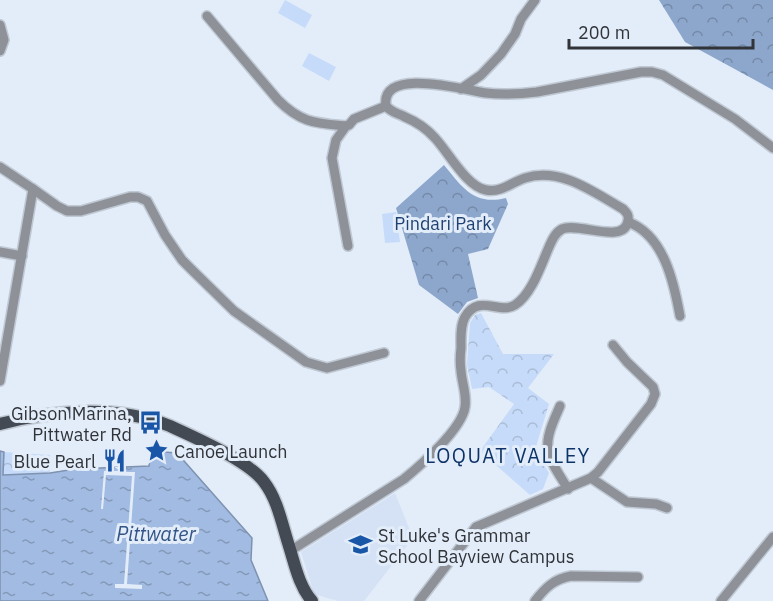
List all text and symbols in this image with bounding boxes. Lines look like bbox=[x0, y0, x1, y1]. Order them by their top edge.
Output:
scale bar bbox=[569, 12, 754, 50]
text: 200 m bbox=[578, 21, 630, 44]
park label: Pindari Park bbox=[394, 212, 492, 235]
place label: Gibson Marina, Pittwater Rd bbox=[11, 402, 132, 446]
bus stop icon: Gibson Marina, Pittwater Rd bbox=[137, 410, 163, 436]
place icon: Canoe Launch bbox=[143, 438, 169, 464]
place label: Canoe Launch bbox=[174, 440, 288, 463]
district label: LOQUAT VALLEY bbox=[425, 442, 591, 469]
restaurant icon: Blue Pearl bbox=[101, 448, 127, 474]
place label: Blue Pearl bbox=[13, 450, 96, 473]
water label: Pittwater bbox=[116, 520, 197, 547]
place label: St Luke's Grammar School Bayview Campus bbox=[378, 524, 574, 568]
school or university icon: St Luke's Grammar School Bayview Campus bbox=[347, 532, 373, 558]

